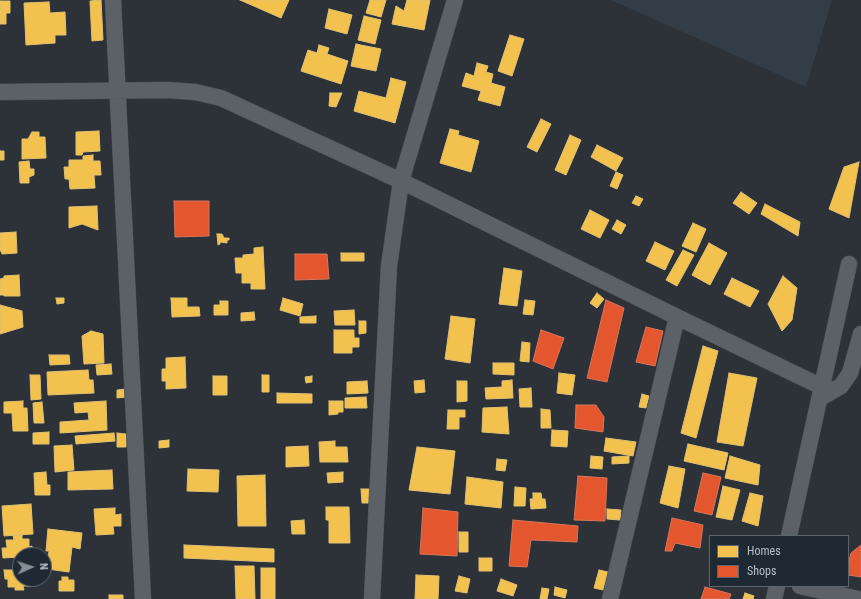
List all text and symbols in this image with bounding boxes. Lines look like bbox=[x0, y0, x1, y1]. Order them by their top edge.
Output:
legend bbox=[709, 535, 849, 587]
text: Homes bbox=[747, 544, 781, 558]
north arrow bbox=[12, 547, 52, 587]
text: N bbox=[37, 563, 50, 570]
text: Shops bbox=[747, 564, 776, 578]

